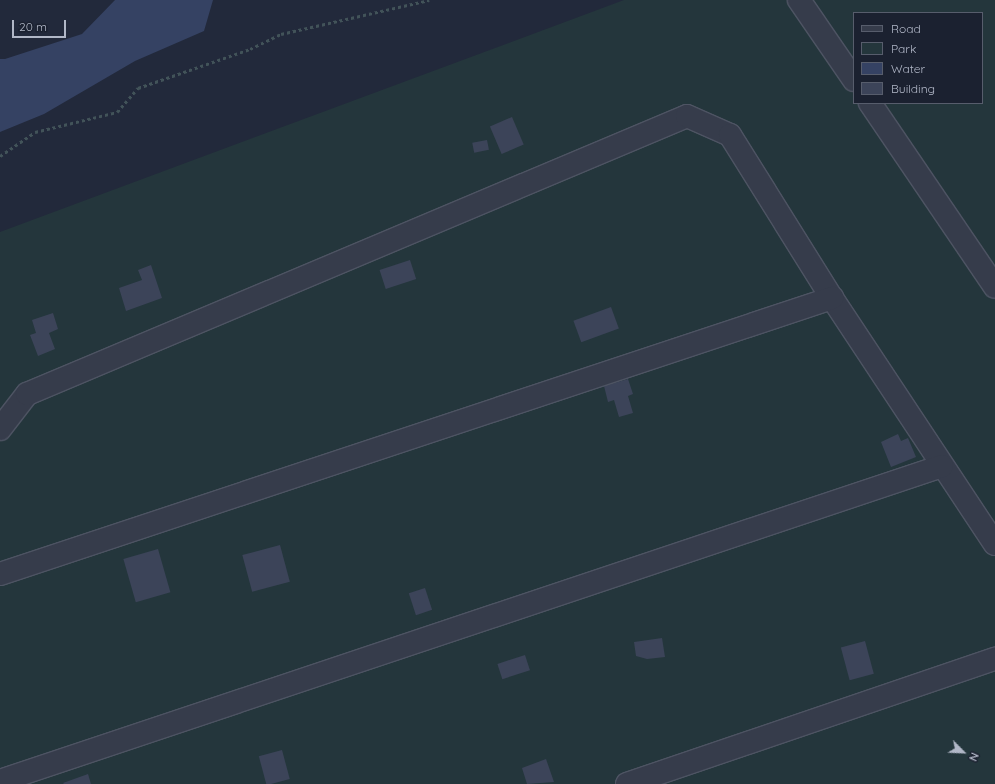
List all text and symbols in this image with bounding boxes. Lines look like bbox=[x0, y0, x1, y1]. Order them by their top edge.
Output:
scale bar bbox=[14, 12, 68, 38]
legend bbox=[853, 12, 983, 104]
text: 20 m bbox=[19, 19, 47, 34]
text: Road bbox=[891, 21, 921, 36]
text: Park bbox=[891, 41, 916, 56]
text: Water bbox=[891, 61, 925, 76]
text: Building bbox=[891, 81, 935, 96]
north arrow bbox=[943, 732, 983, 772]
text: N bbox=[966, 750, 982, 763]

